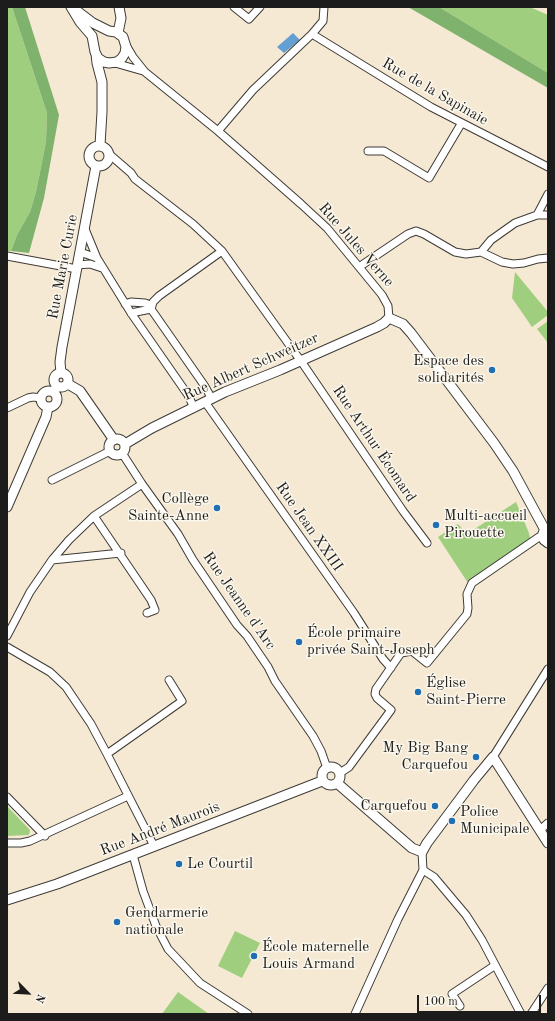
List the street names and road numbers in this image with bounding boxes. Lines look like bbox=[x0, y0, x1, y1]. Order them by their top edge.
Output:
street label: Rue de la Sapinaie bbox=[379, 54, 491, 130]
street label: Rue Jules Verne bbox=[314, 199, 398, 291]
street label: Rue Marie Curie bbox=[44, 213, 82, 321]
street label: Rue Albert Schweitzer bbox=[181, 329, 321, 405]
street label: Rue Arthur Écomard bbox=[328, 382, 420, 506]
street label: Rue Jean XXIII bbox=[272, 479, 346, 575]
street label: Rue Jeanne d'Arc bbox=[199, 549, 279, 653]
street label: Rue André Maurois bbox=[98, 798, 222, 860]

